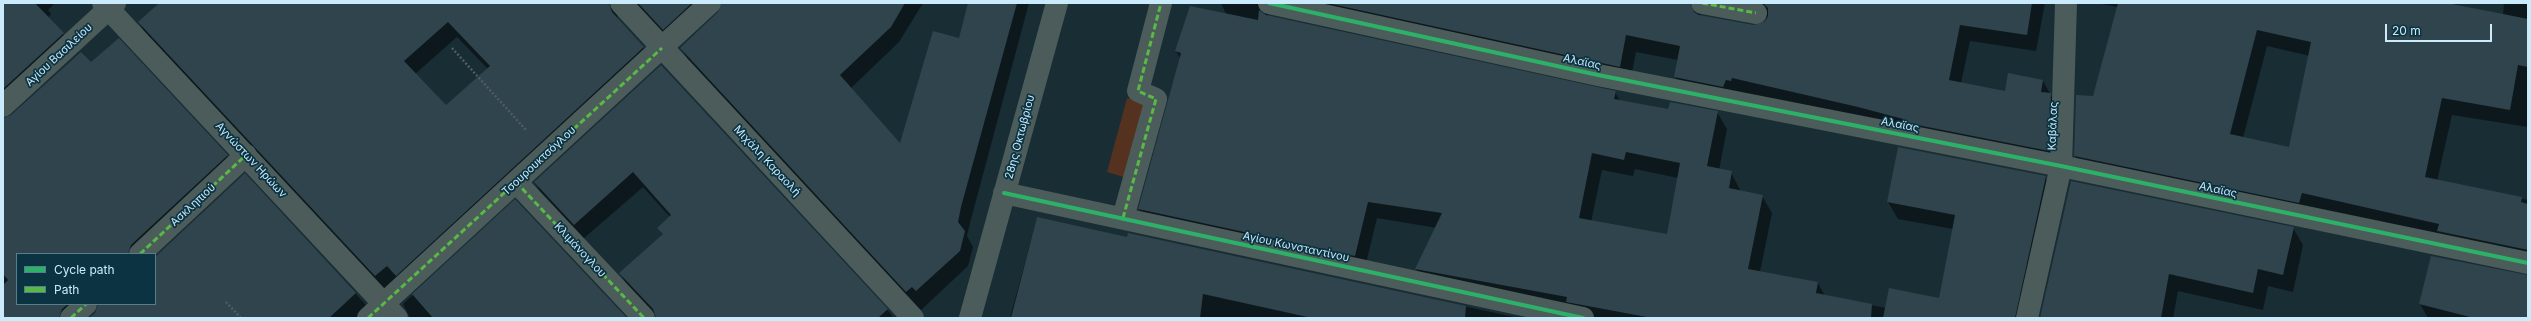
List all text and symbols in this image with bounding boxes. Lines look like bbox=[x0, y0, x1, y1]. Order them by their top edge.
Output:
scale bar bbox=[2387, 16, 2494, 42]
street label: Αγίου Βασιλείου bbox=[23, 21, 95, 89]
text: 20 m bbox=[2392, 23, 2421, 38]
street label: Αλαϊας bbox=[1562, 52, 1602, 72]
street label: 28ης Οκτωβρίου bbox=[1002, 93, 1038, 181]
street label: Καβάλας bbox=[2046, 101, 2060, 151]
street label: Αλαϊας bbox=[1880, 115, 1920, 135]
street label: Αγνώστων Ηρώων bbox=[213, 120, 289, 200]
street label: Μιχάλη Καραολή bbox=[731, 123, 803, 199]
street label: Τσουρουκτσόγλου bbox=[499, 124, 579, 198]
street label: Αλαϊας bbox=[2198, 180, 2238, 200]
street label: Ασκληπιού bbox=[168, 181, 218, 229]
street label: Κλιμάνογλου bbox=[551, 220, 609, 280]
street label: Αγίου Κωνσταντίνου bbox=[1242, 229, 1350, 265]
legend bbox=[16, 253, 156, 305]
text: Cycle path bbox=[54, 262, 115, 277]
text: Path bbox=[54, 282, 79, 297]

